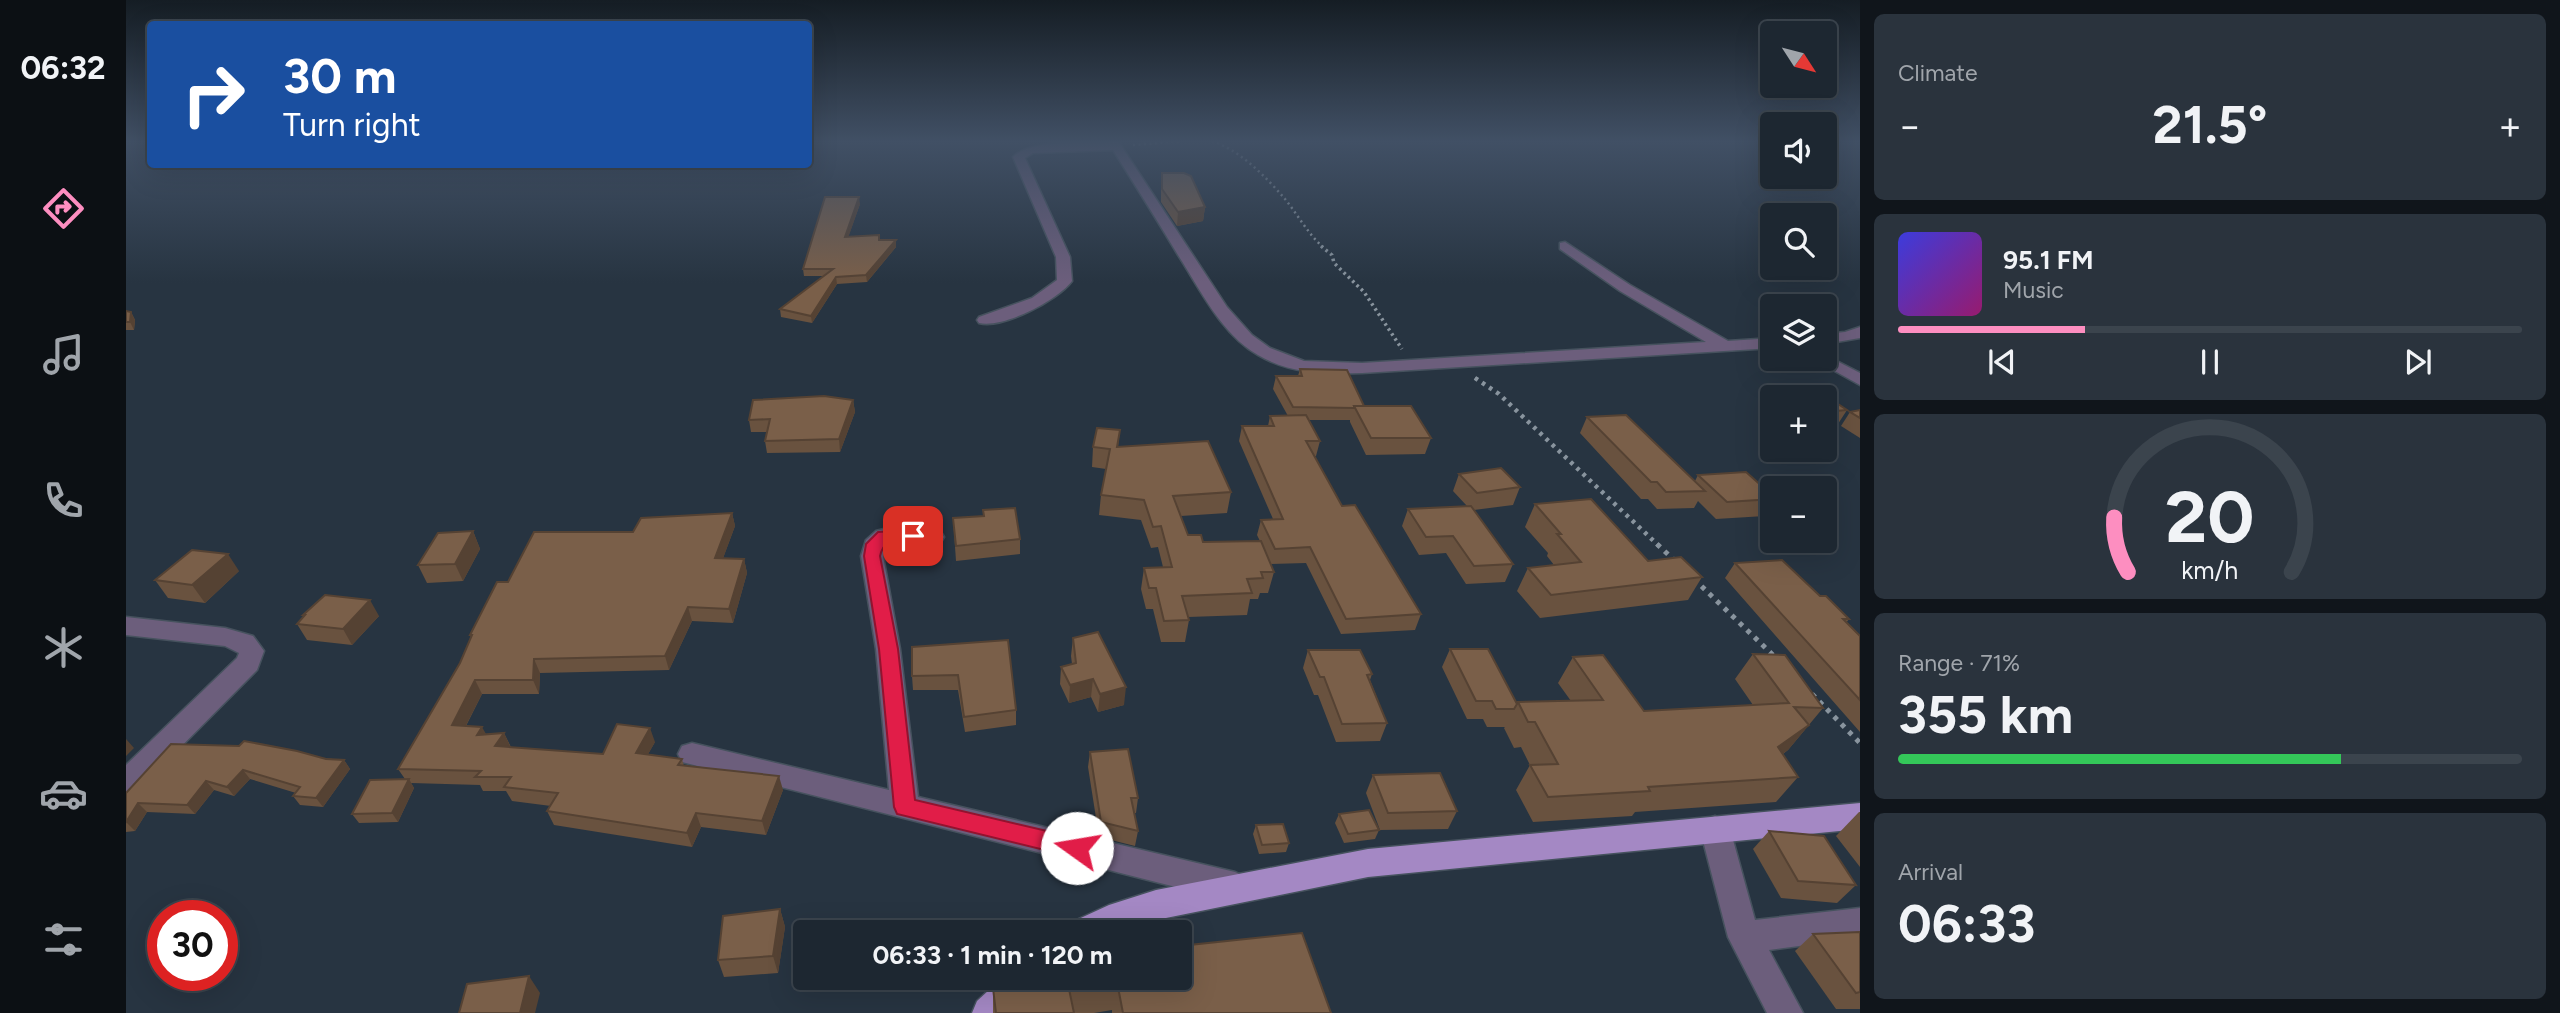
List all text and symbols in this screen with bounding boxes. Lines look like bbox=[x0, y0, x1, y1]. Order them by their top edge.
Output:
north arrow bbox=[1760, 21, 1838, 98]
map controls bbox=[1760, 21, 1837, 553]
text: 30 m bbox=[283, 46, 396, 105]
text: 06:32 bbox=[20, 49, 106, 87]
icon: right bbox=[168, 49, 259, 140]
text: Climate bbox=[1898, 59, 1977, 87]
text: 21.5° bbox=[2153, 94, 2267, 156]
text: − bbox=[1898, 103, 1922, 149]
text: + bbox=[2498, 103, 2522, 149]
text: Turn right bbox=[283, 106, 421, 144]
button: sound bbox=[1760, 112, 1837, 189]
icon: directions bbox=[39, 184, 88, 233]
button: search bbox=[1760, 203, 1837, 280]
text: 95.1 FM bbox=[2003, 244, 2093, 276]
text: Music bbox=[2003, 276, 2064, 304]
button: layers bbox=[1760, 294, 1837, 371]
icon: music bbox=[39, 330, 88, 379]
icon: previous bbox=[1983, 343, 2021, 381]
icon: pause bbox=[2191, 343, 2229, 381]
icon: next bbox=[2399, 343, 2437, 381]
button: + bbox=[1760, 385, 1837, 462]
text: 20 bbox=[2165, 474, 2255, 561]
icon: phone bbox=[39, 476, 88, 525]
button: − bbox=[1760, 476, 1837, 553]
pin bbox=[883, 506, 943, 566]
icon: arrive bbox=[894, 517, 932, 555]
text: km/h bbox=[2181, 555, 2239, 585]
icon: climate bbox=[39, 623, 88, 672]
text: Range · 71% bbox=[1898, 649, 2020, 677]
text: 355 km bbox=[1898, 684, 2073, 746]
icon: car bbox=[39, 769, 88, 818]
position arrow bbox=[1040, 811, 1114, 885]
text: Arrival bbox=[1898, 858, 1963, 886]
text: 06:33 bbox=[1898, 893, 2035, 955]
speed limit sign: 30 bbox=[147, 900, 238, 991]
icon: filters bbox=[39, 915, 88, 964]
text: 06:33 · 1 min · 120 m bbox=[872, 939, 1113, 971]

